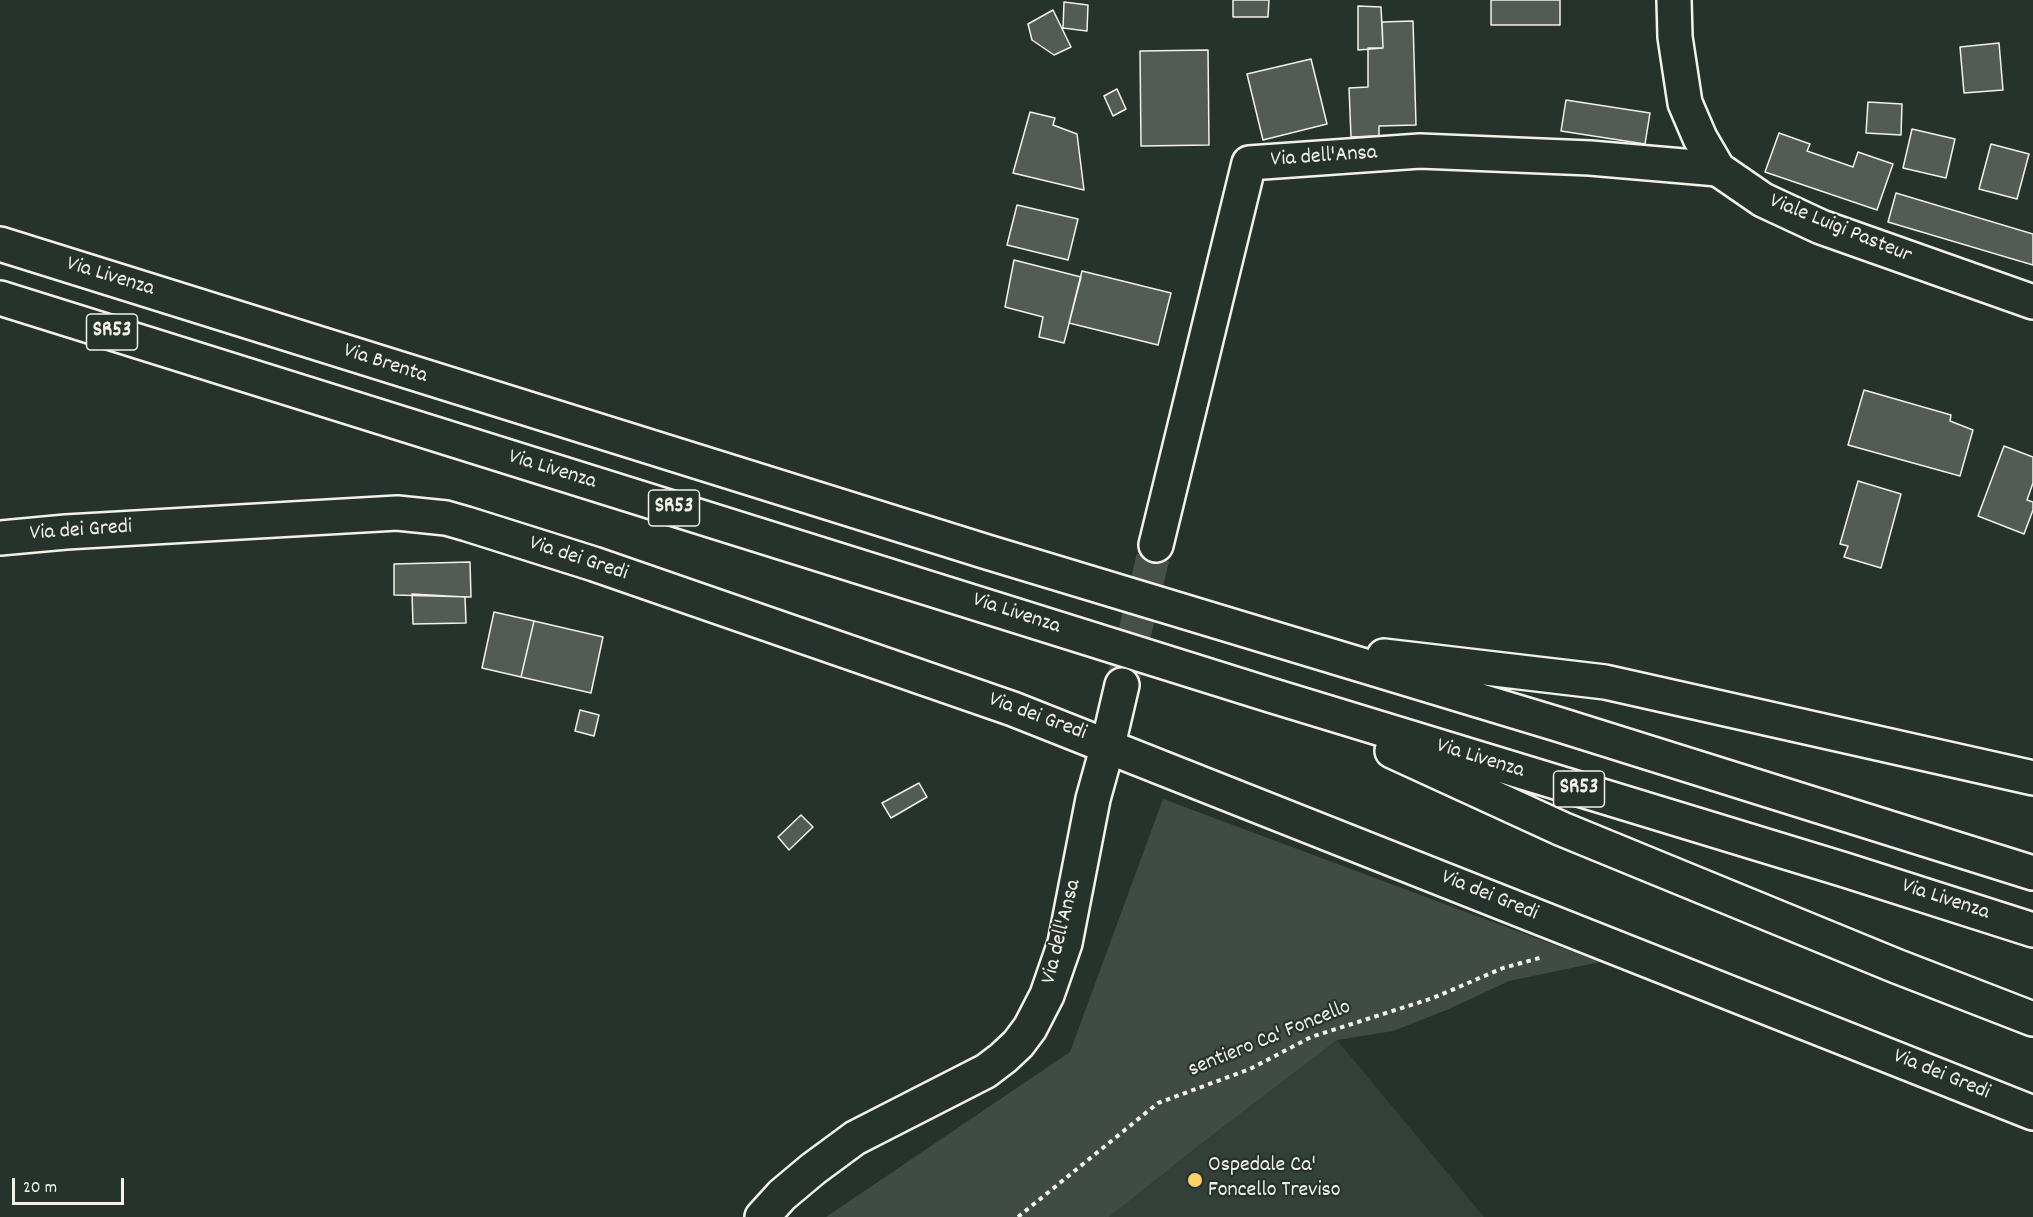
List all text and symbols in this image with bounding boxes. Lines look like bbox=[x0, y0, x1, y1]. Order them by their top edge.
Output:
street label: Via dell'Ansa bbox=[1270, 141, 1378, 175]
street label: Viale Luigi Pasteur bbox=[1765, 189, 1915, 271]
street label: Via Livenza bbox=[63, 252, 157, 304]
road number: SR53 bbox=[86, 314, 138, 350]
street label: Via Brenta bbox=[340, 339, 430, 391]
street label: Via Livenza bbox=[505, 445, 599, 497]
road number: SR53 bbox=[648, 490, 700, 526]
street label: Via dei Gredi bbox=[29, 515, 133, 549]
street label: Via dei Gredi bbox=[525, 532, 631, 588]
street label: Via Livenza bbox=[969, 588, 1063, 642]
street label: Via dei Gredi bbox=[984, 688, 1090, 748]
street label: Via Livenza bbox=[1433, 734, 1527, 786]
road number: SR53 bbox=[1554, 771, 1604, 807]
street label: Via dei Gredi bbox=[1437, 866, 1541, 928]
street label: Via Livenza bbox=[1898, 874, 1992, 928]
street label: Via dell'Ansa bbox=[1037, 877, 1089, 987]
street label: sentiero Ca' Foncello bbox=[1185, 995, 1355, 1085]
street label: Via dei Gredi bbox=[1889, 1045, 1993, 1107]
place label: Ospedale Ca' Foncello Treviso bbox=[1208, 1154, 1340, 1206]
scale bar bbox=[15, 1166, 128, 1204]
marker: Ospedale Ca' Foncello Treviso bbox=[1186, 1171, 1204, 1189]
text: 20 m bbox=[23, 1176, 57, 1201]

